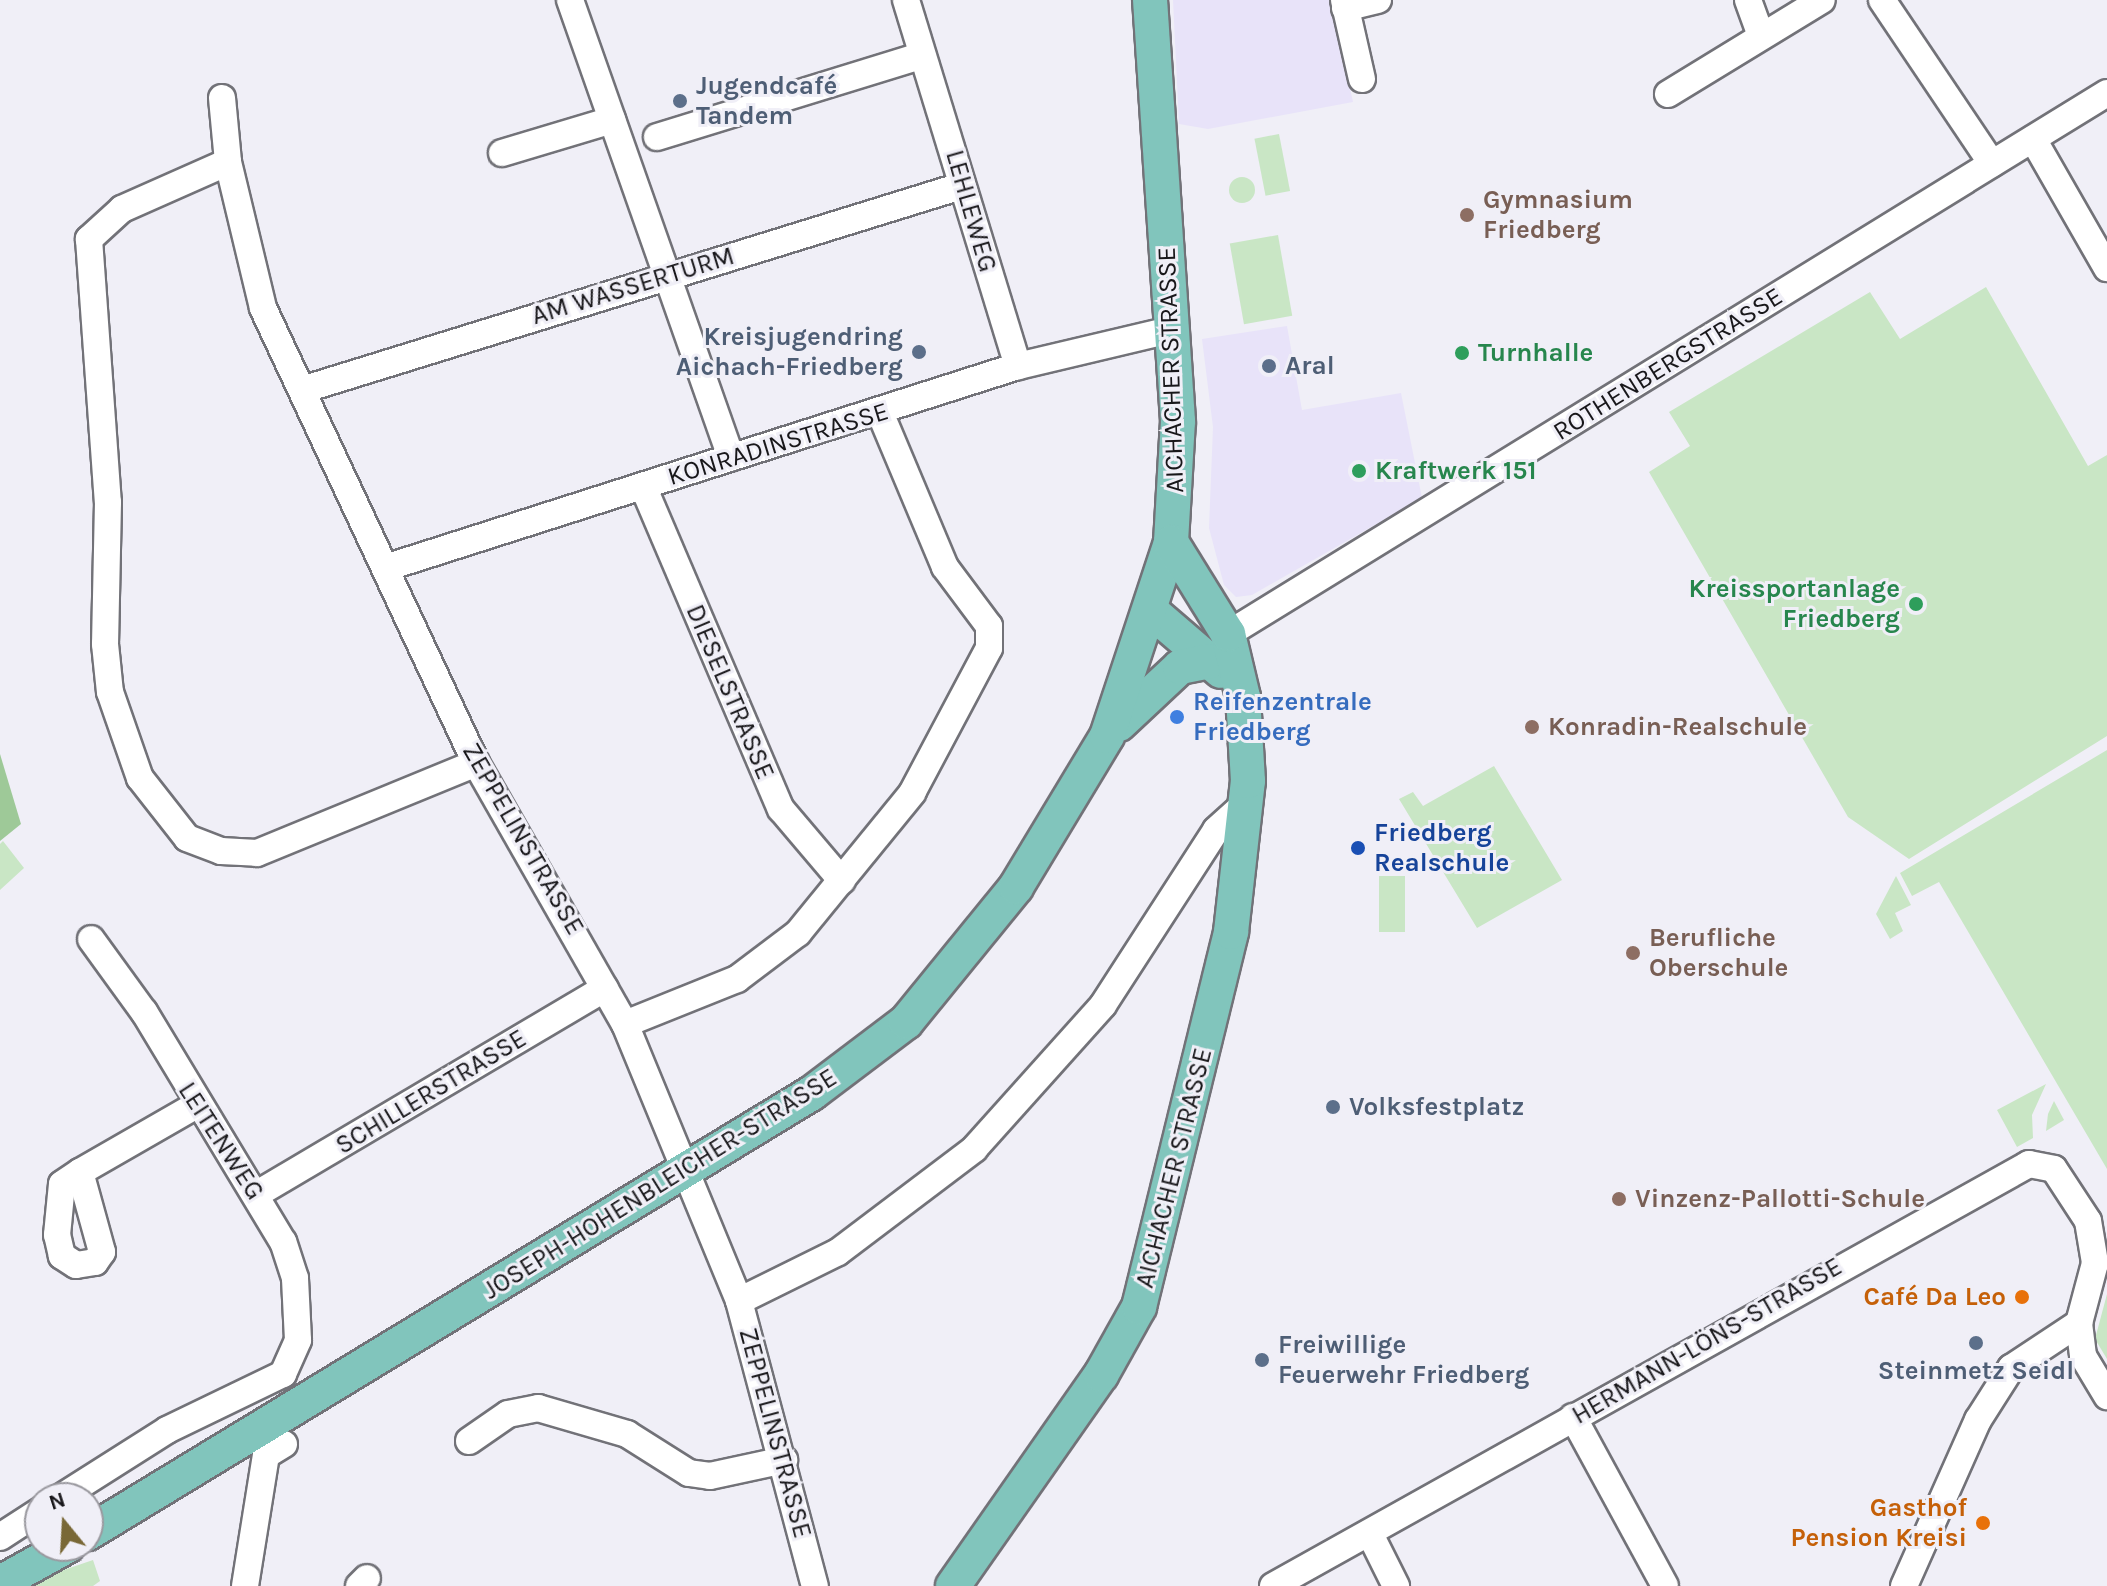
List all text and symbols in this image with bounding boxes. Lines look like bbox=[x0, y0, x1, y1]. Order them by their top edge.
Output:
place label: Jugendcafé Tandem bbox=[696, 70, 837, 132]
marker: Jugendcafé Tandem bbox=[671, 92, 689, 110]
street label: LEHLEWEG bbox=[939, 146, 1003, 276]
place label: Gymnasium Friedberg bbox=[1483, 184, 1633, 246]
marker: Gymnasium Friedberg bbox=[1458, 206, 1476, 224]
street label: AM WASSERTURM bbox=[528, 240, 738, 332]
street label: AICHACHER STRASSE bbox=[1151, 246, 1191, 494]
street label: ROTHENBERGSTRASSE bbox=[1548, 281, 1788, 447]
place label: Kreisjugendring Aichach-Friedberg bbox=[676, 321, 903, 382]
place label: Turnhalle bbox=[1478, 337, 1593, 369]
marker: Kreisjugendring Aichach-Friedberg bbox=[910, 343, 928, 361]
marker: Turnhalle bbox=[1453, 344, 1471, 362]
place label: Aral bbox=[1285, 350, 1335, 382]
marker: Aral bbox=[1260, 357, 1278, 375]
street label: KONRADINSTRASSE bbox=[664, 396, 892, 492]
place label: Kraftwerk 151 bbox=[1375, 455, 1537, 487]
marker: Kraftwerk 151 bbox=[1350, 462, 1368, 480]
place label: Kreissportanlage Friedberg bbox=[1689, 573, 1900, 634]
marker: Kreissportanlage Friedberg bbox=[1907, 595, 1925, 613]
street label: DIESELSTRASSE bbox=[679, 600, 781, 784]
place label: Reifenzentrale Friedberg bbox=[1193, 686, 1372, 748]
marker: Reifenzentrale Friedberg bbox=[1168, 708, 1186, 726]
place label: Konradin-Realschule bbox=[1548, 711, 1807, 743]
marker: Konradin-Realschule bbox=[1523, 718, 1541, 736]
street label: ZEPPELINSTRASSE bbox=[455, 738, 591, 940]
place label: Friedberg Realschule bbox=[1374, 817, 1509, 878]
marker: Friedberg Realschule bbox=[1349, 839, 1367, 857]
place label: Berufliche Oberschule bbox=[1649, 922, 1788, 984]
marker: Berufliche Oberschule bbox=[1624, 944, 1642, 962]
street label: SCHILLERSTRASSE bbox=[330, 1023, 532, 1161]
street label: AICHACHER STRASSE bbox=[1129, 1045, 1219, 1291]
street label: JOSEPH-HOHENBLEICHER-STRASSE bbox=[477, 1062, 843, 1306]
street label: LEITENWEG bbox=[171, 1076, 271, 1206]
place label: Volksfestplatz bbox=[1349, 1091, 1524, 1123]
marker: Volksfestplatz bbox=[1324, 1098, 1342, 1116]
place label: Vinzenz-Pallotti-Schule bbox=[1635, 1183, 1925, 1215]
marker: Vinzenz-Pallotti-Schule bbox=[1610, 1190, 1628, 1208]
street label: HERMANN-LÖNS-STRASSE bbox=[1566, 1251, 1848, 1431]
place label: Café Da Leo bbox=[1863, 1281, 2006, 1313]
marker: Café Da Leo bbox=[2013, 1288, 2031, 1306]
street label: ZEPPELINSTRASSE bbox=[732, 1325, 818, 1541]
place label: Freiwillige Feuerwehr Friedberg bbox=[1278, 1329, 1529, 1390]
marker: Steinmetz Seidl bbox=[1967, 1334, 1985, 1352]
marker: Freiwillige Feuerwehr Friedberg bbox=[1253, 1351, 1271, 1369]
place label: Steinmetz Seidl bbox=[1878, 1355, 2074, 1387]
north arrow bbox=[24, 1482, 104, 1562]
text: N bbox=[46, 1486, 69, 1516]
place label: Gasthof Pension Kreisi bbox=[1790, 1492, 1967, 1554]
marker: Gasthof Pension Kreisi bbox=[1974, 1514, 1992, 1532]

